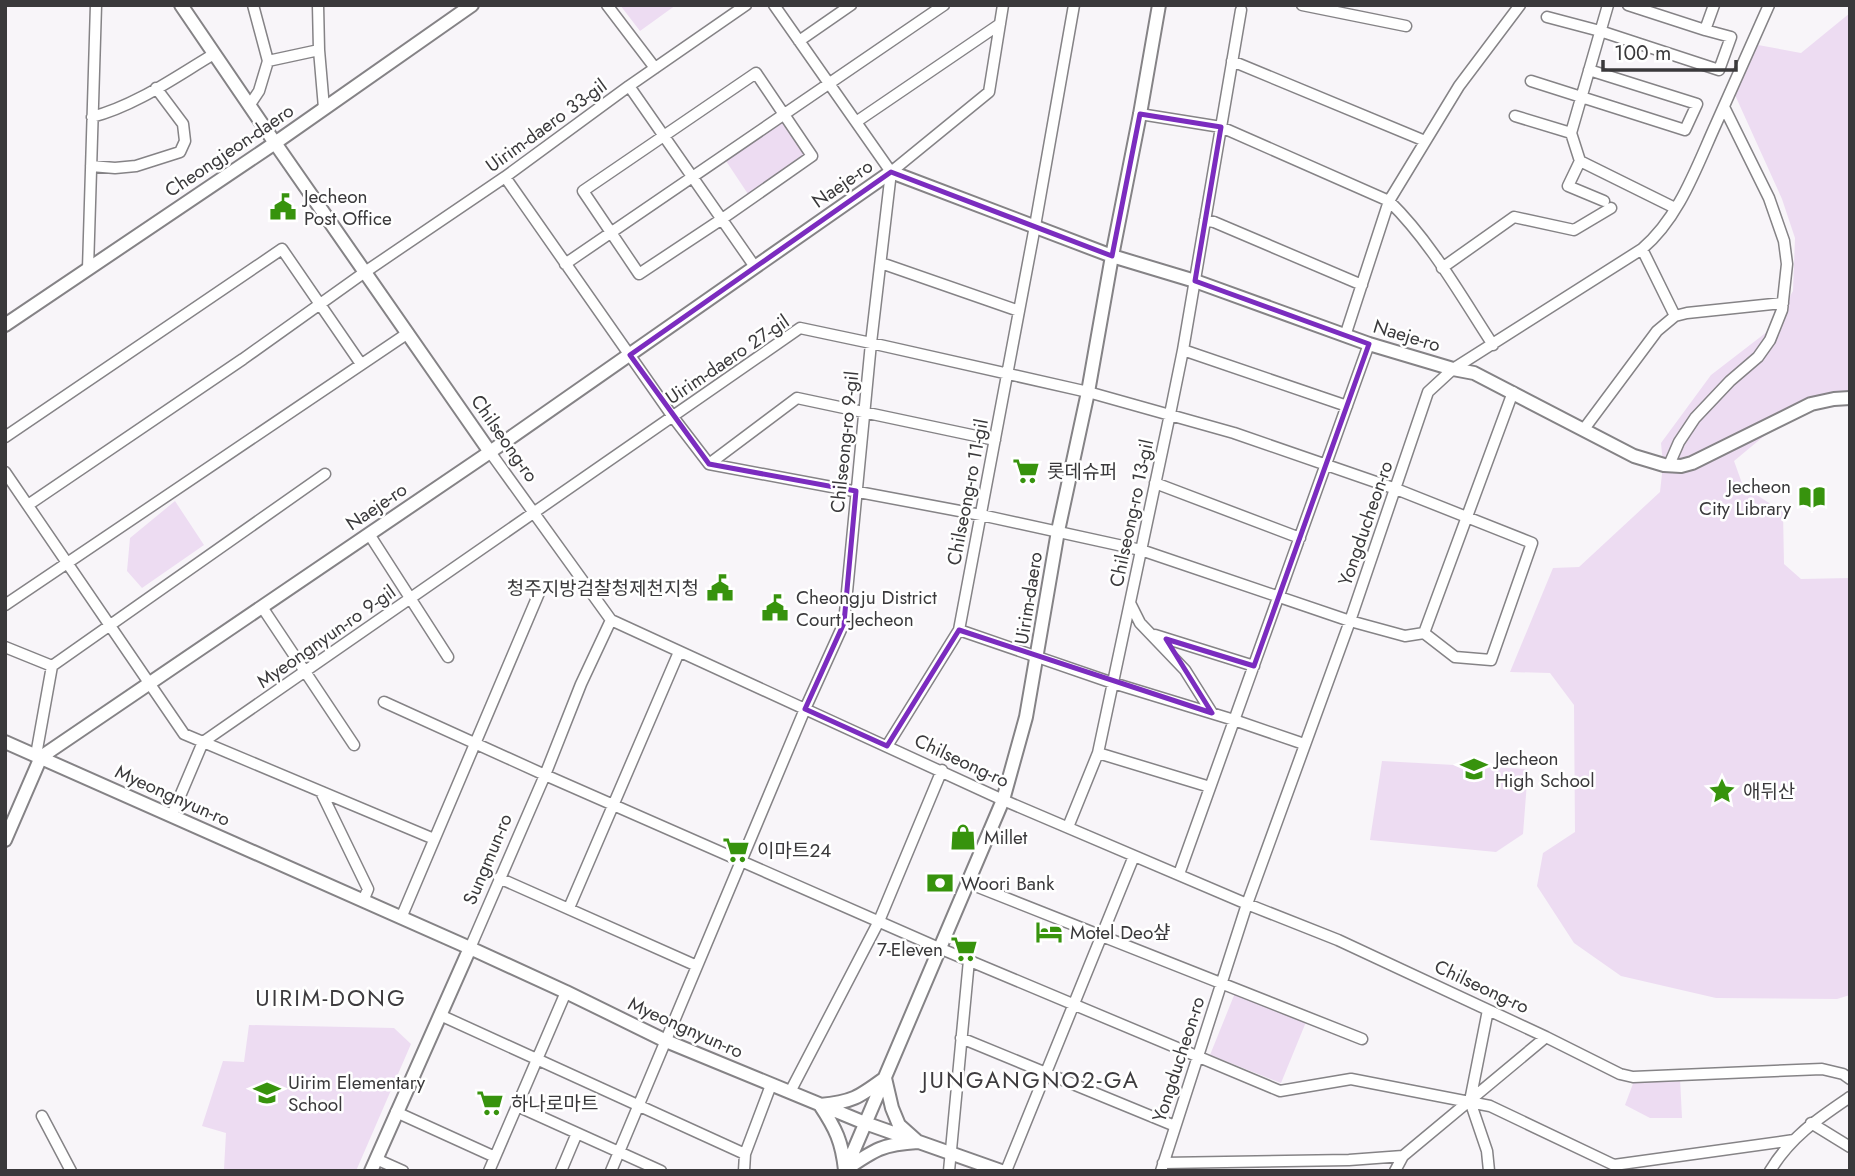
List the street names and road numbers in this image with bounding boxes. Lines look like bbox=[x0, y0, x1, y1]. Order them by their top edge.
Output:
street label: Uirim-daero 33-gil bbox=[480, 72, 612, 179]
street label: Cheongjeon-daero bbox=[159, 97, 299, 204]
street label: Naeje-ro bbox=[806, 153, 878, 214]
street label: Uirim-daero 27-gil bbox=[660, 308, 795, 411]
street label: Naeje-ro bbox=[1370, 313, 1444, 358]
street label: Chilseong-ro 9-gil bbox=[824, 370, 865, 514]
street label: Chilseong-ro bbox=[464, 389, 545, 488]
street label: Chilseong-ro 11-gil bbox=[940, 417, 995, 568]
street label: Chilseong-ro 13-gil bbox=[1103, 437, 1160, 589]
street label: Yongducheon-ro bbox=[1331, 457, 1399, 589]
street label: Naeje-ro bbox=[340, 476, 412, 537]
street label: Uirim-daero bbox=[1008, 550, 1049, 646]
street label: Myeongnyun-ro 9-gil bbox=[251, 578, 401, 695]
street label: Chilseong-ro bbox=[910, 727, 1014, 794]
street label: Myeongnyun-ro bbox=[111, 758, 235, 833]
street label: Sungmun-ro bbox=[456, 809, 519, 909]
street label: Chilseong-ro bbox=[1430, 953, 1534, 1020]
street label: Myeongnyun-ro bbox=[624, 990, 748, 1065]
street label: Yongducheon-ro bbox=[1145, 993, 1211, 1125]

